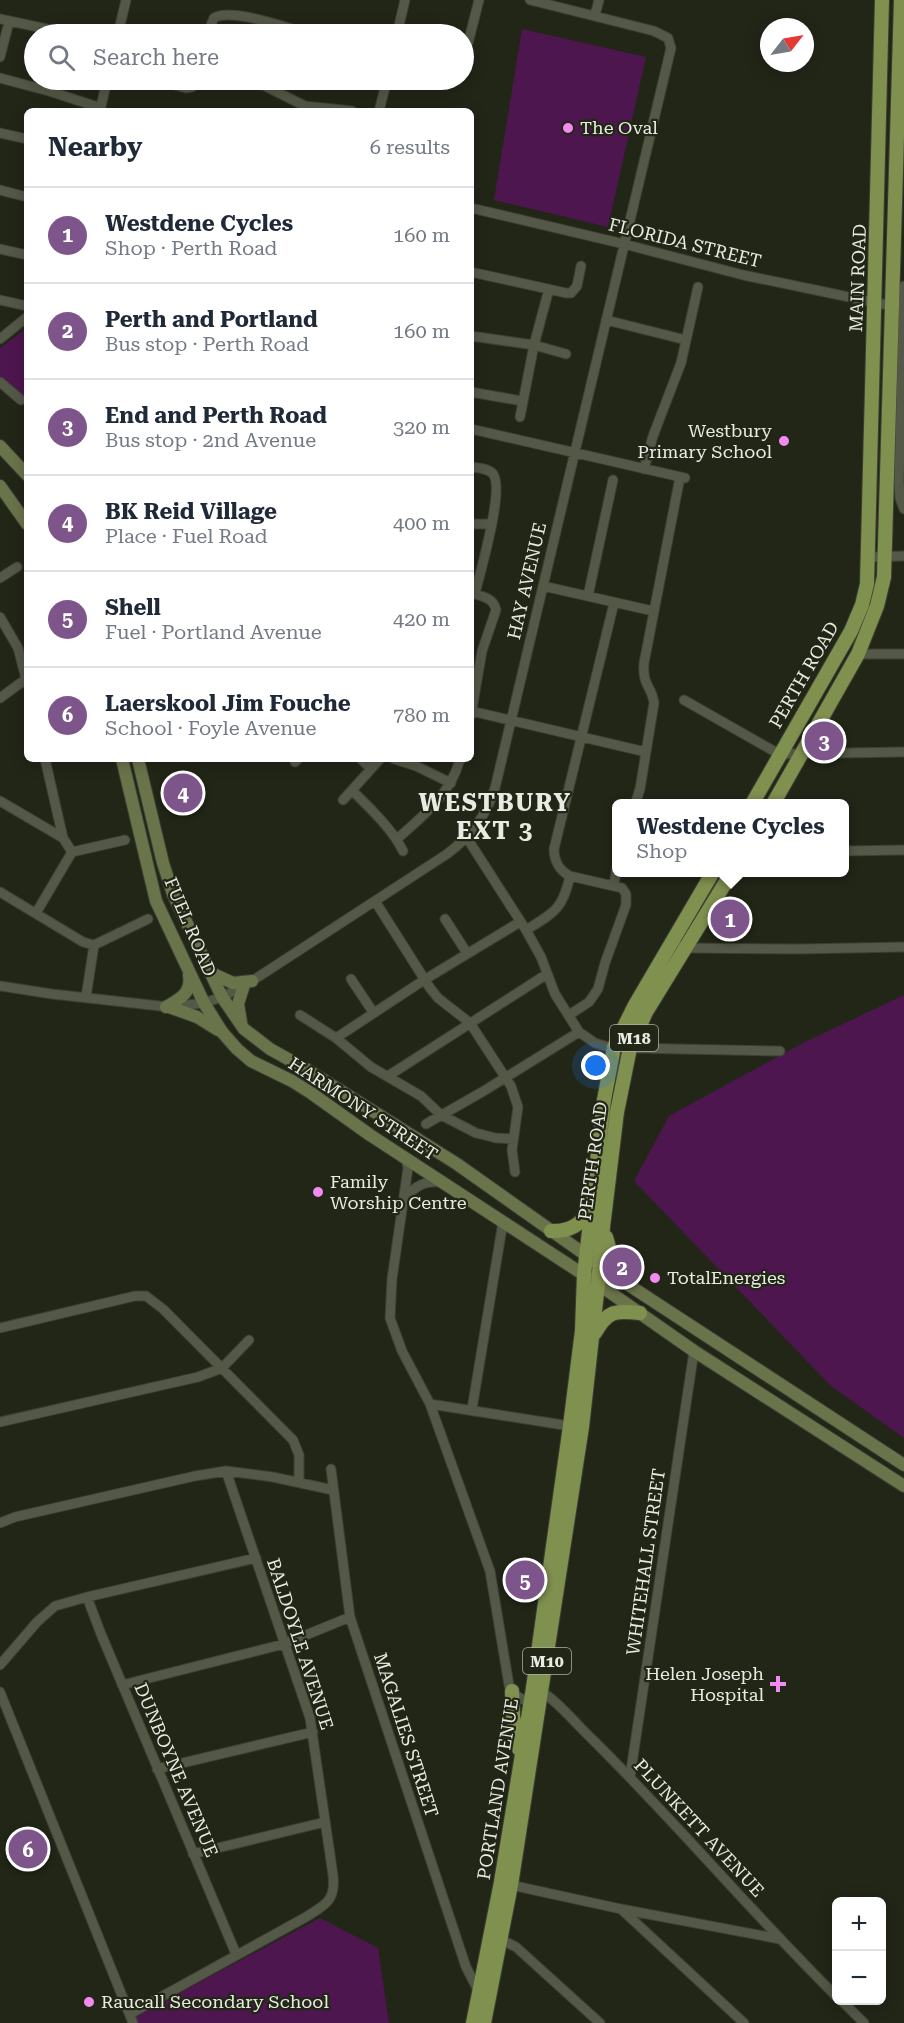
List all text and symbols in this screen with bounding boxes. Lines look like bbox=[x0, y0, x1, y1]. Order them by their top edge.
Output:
north arrow bbox=[760, 18, 814, 72]
search box bbox=[24, 24, 474, 90]
icon: search bbox=[45, 41, 78, 74]
text: Search here bbox=[93, 45, 219, 70]
place label: The Oval bbox=[580, 117, 658, 138]
marker: The Oval bbox=[561, 121, 575, 135]
text: Nearby bbox=[48, 132, 142, 162]
text: 6 results bbox=[370, 135, 450, 159]
text: Westdene Cycles bbox=[105, 211, 293, 236]
street label: FLORIDA STREET bbox=[607, 213, 764, 272]
text: 1 bbox=[62, 223, 73, 247]
text: 160 m bbox=[393, 223, 450, 247]
street label: MAIN ROAD bbox=[845, 223, 870, 332]
text: Shop · Perth Road bbox=[105, 236, 277, 260]
text: Perth and Portland bbox=[105, 307, 318, 332]
text: 2 bbox=[62, 319, 73, 343]
text: 160 m bbox=[393, 319, 450, 343]
text: Bus stop · Perth Road bbox=[105, 332, 309, 356]
text: End and Perth Road bbox=[105, 403, 327, 428]
text: 3 bbox=[62, 415, 73, 439]
text: 320 m bbox=[393, 415, 450, 439]
place label: Westbury Primary School bbox=[637, 420, 772, 462]
text: Bus stop · 2nd Avenue bbox=[105, 428, 316, 452]
marker: Westbury Primary School bbox=[777, 434, 791, 448]
text: BK Reid Village bbox=[105, 499, 277, 524]
text: 4 bbox=[62, 511, 73, 535]
text: 400 m bbox=[393, 511, 450, 535]
street label: HAY AVENUE bbox=[503, 520, 550, 641]
text: Place · Fuel Road bbox=[105, 524, 268, 548]
text: Shell bbox=[105, 595, 161, 620]
text: 5 bbox=[62, 607, 73, 631]
text: 420 m bbox=[393, 607, 450, 631]
street label: PERTH ROAD bbox=[765, 618, 843, 732]
text: Fuel · Portland Avenue bbox=[105, 620, 322, 644]
text: Laerskool Jim Fouche bbox=[105, 691, 351, 716]
text: 6 bbox=[62, 703, 73, 727]
text: 780 m bbox=[393, 703, 450, 727]
text: School · Foyle Avenue bbox=[105, 716, 317, 740]
pin: 3 bbox=[804, 718, 844, 764]
pin: 4 bbox=[164, 770, 202, 816]
district label: WESTBURY EXT 3 bbox=[418, 789, 572, 845]
popup bbox=[612, 799, 849, 877]
text: Westdene Cycles bbox=[637, 814, 825, 839]
text: Shop bbox=[637, 839, 687, 863]
street label: FUEL ROAD bbox=[160, 874, 221, 979]
pin: 1 bbox=[710, 896, 750, 942]
road number: M18 bbox=[610, 1025, 658, 1051]
your location bbox=[581, 1051, 610, 1080]
street label: HARMONY STREET bbox=[285, 1053, 442, 1165]
street label: PERTH ROAD bbox=[574, 1100, 611, 1222]
place label: Family Worship Centre bbox=[330, 1171, 467, 1213]
marker: Family Worship Centre bbox=[311, 1185, 325, 1199]
pin: 2 bbox=[602, 1244, 642, 1290]
place label: TotalEnergies bbox=[667, 1267, 785, 1288]
marker: TotalEnergies bbox=[648, 1271, 662, 1285]
street label: WHITEHALL STREET bbox=[622, 1467, 669, 1657]
street label: BALDOYLE AVENUE bbox=[263, 1556, 338, 1732]
pin: 5 bbox=[506, 1558, 544, 1602]
road number: M10 bbox=[523, 1648, 571, 1674]
street label: MAGALIES STREET bbox=[370, 1650, 443, 1820]
place label: Helen Joseph Hospital bbox=[645, 1663, 764, 1705]
marker: Helen Joseph Hospital bbox=[769, 1675, 787, 1693]
street label: DUNBOYNE AVENUE bbox=[130, 1679, 223, 1860]
street label: PORTLAND AVENUE bbox=[473, 1697, 522, 1881]
street label: PLUNKETT AVENUE bbox=[630, 1754, 769, 1901]
pin: 6 bbox=[9, 1826, 48, 1872]
map controls bbox=[832, 1897, 886, 2005]
button: + bbox=[832, 1897, 886, 1951]
button: − bbox=[832, 1951, 886, 2005]
place label: Raucall Secondary School bbox=[101, 1991, 329, 2012]
marker: Raucall Secondary School bbox=[82, 1995, 96, 2009]

